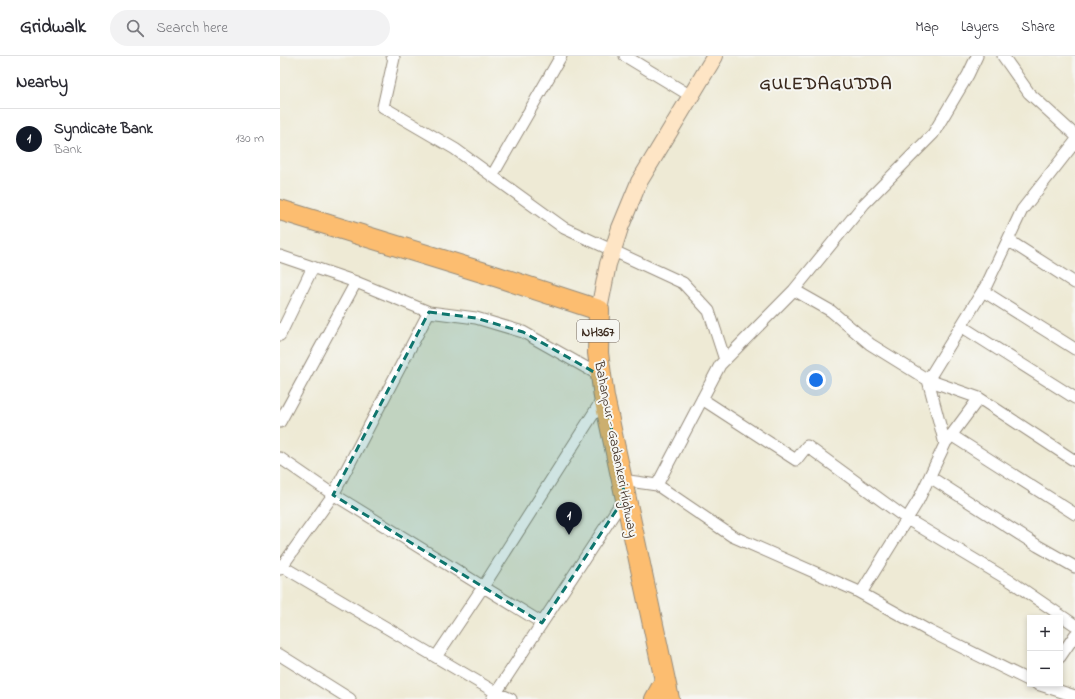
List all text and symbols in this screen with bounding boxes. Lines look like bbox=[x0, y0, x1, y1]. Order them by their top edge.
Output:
search box bbox=[110, 10, 390, 46]
text: Gridwalk bbox=[20, 14, 86, 41]
icon: search bbox=[124, 17, 146, 39]
text: Search here bbox=[156, 17, 228, 39]
text: Map bbox=[915, 17, 939, 38]
text: Layers bbox=[961, 17, 999, 38]
text: Share bbox=[1021, 17, 1055, 38]
text: Nearby bbox=[16, 70, 68, 95]
district label: GULEDAGUDDA bbox=[759, 72, 893, 98]
text: Syndicate Bank bbox=[54, 118, 153, 140]
text: 1 bbox=[27, 129, 31, 148]
text: 130 m bbox=[236, 129, 264, 148]
text: Bank bbox=[54, 140, 82, 159]
road number: NH367 bbox=[577, 320, 619, 342]
street label: Bahanpur - Gadankeri Highway bbox=[587, 358, 643, 540]
your location bbox=[806, 370, 826, 390]
pin: 1 bbox=[556, 502, 582, 535]
map controls bbox=[1027, 615, 1063, 687]
button: + bbox=[1027, 615, 1063, 651]
button: − bbox=[1027, 651, 1063, 687]

